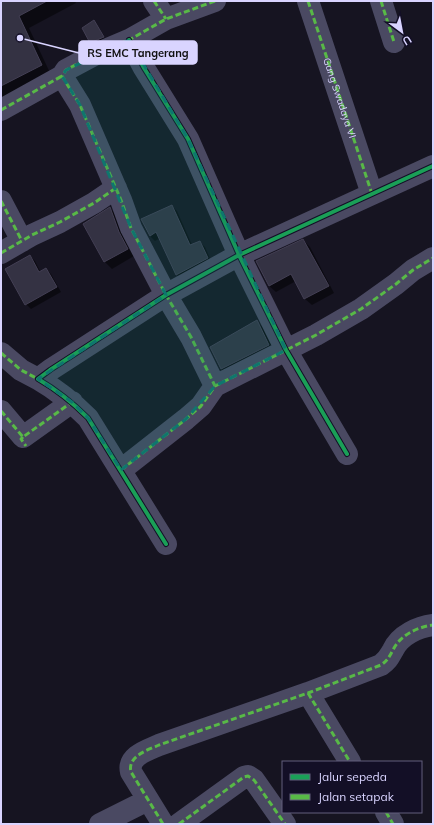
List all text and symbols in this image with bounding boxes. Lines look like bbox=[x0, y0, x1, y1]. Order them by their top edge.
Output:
north arrow bbox=[382, 12, 422, 52]
text: U bbox=[400, 32, 414, 49]
callout: RS EMC Tangerang bbox=[79, 41, 197, 64]
text: RS EMC Tangerang bbox=[87, 46, 189, 60]
street label: Gang Swadaya VI bbox=[320, 56, 359, 140]
legend bbox=[282, 761, 422, 813]
text: Jalur sepeda bbox=[318, 769, 387, 784]
text: Jalan setapak bbox=[318, 789, 395, 804]

